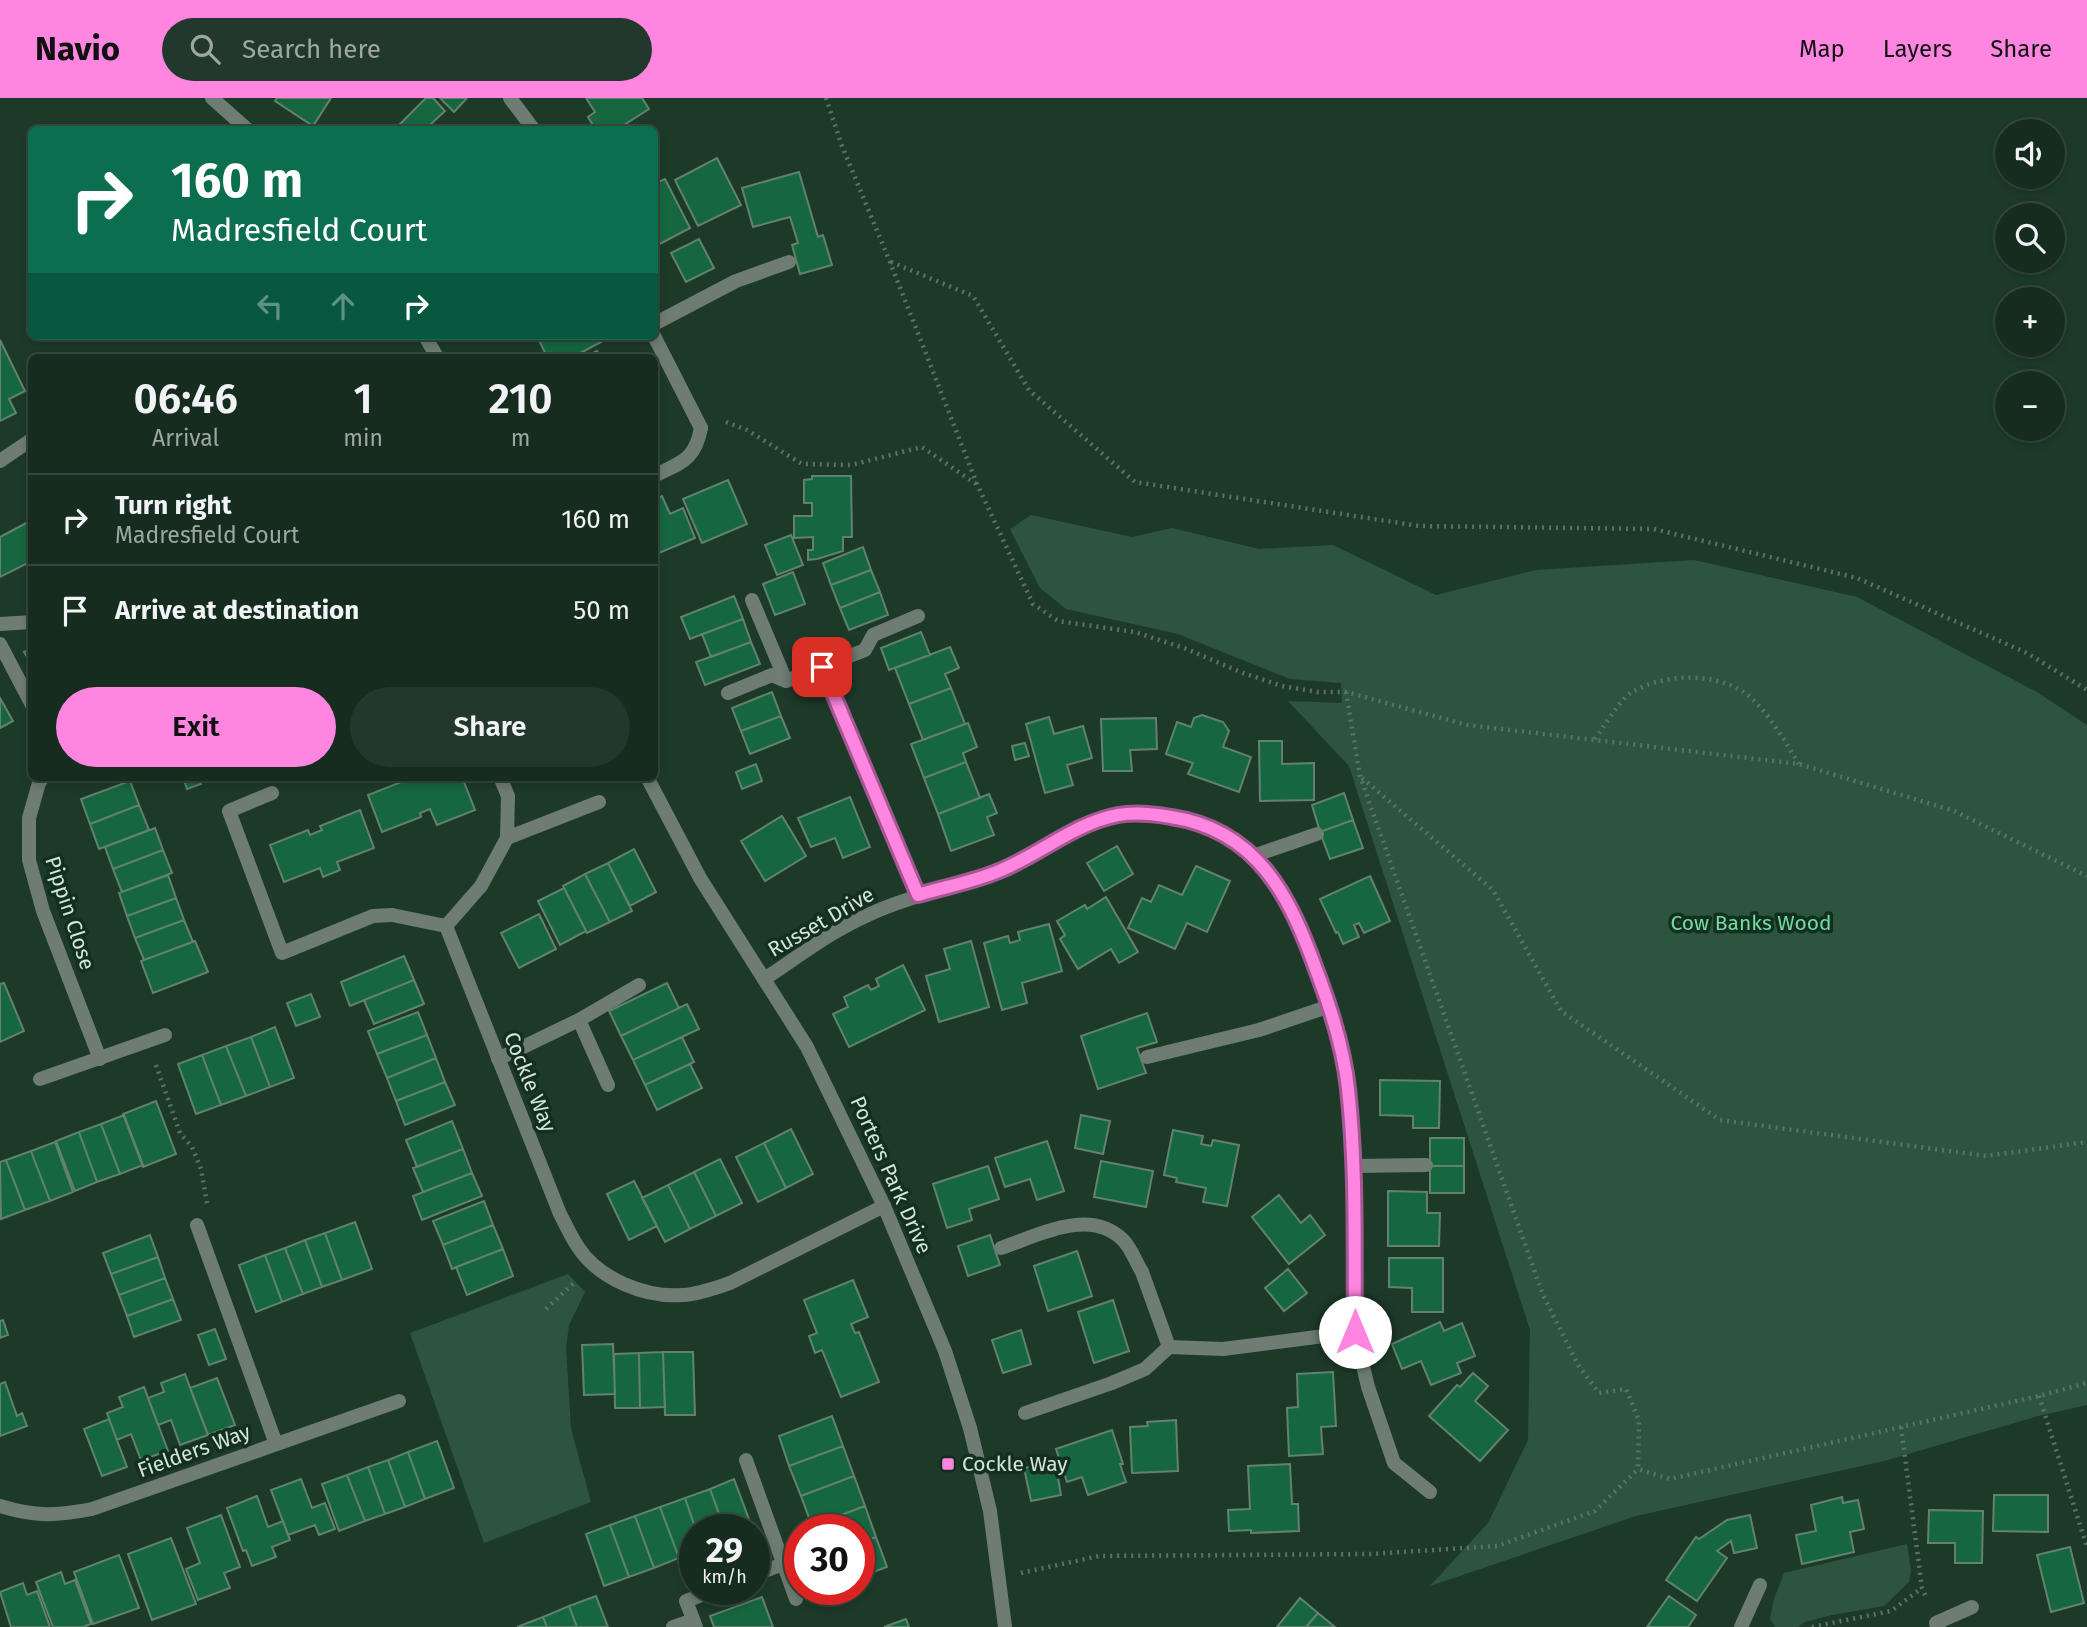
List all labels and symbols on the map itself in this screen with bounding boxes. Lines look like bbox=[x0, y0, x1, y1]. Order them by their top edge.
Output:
pin bbox=[792, 637, 852, 697]
street label: Pippin Close bbox=[39, 853, 101, 973]
street label: Russet Drive bbox=[763, 881, 879, 963]
park label: Cow Banks Wood bbox=[1671, 910, 1831, 936]
street label: Cockle Way bbox=[498, 1028, 562, 1136]
street label: Porters Park Drive bbox=[845, 1092, 937, 1258]
position arrow bbox=[1318, 1295, 1392, 1369]
street label: Fielders Way bbox=[134, 1418, 255, 1483]
place label: Cockle Way bbox=[962, 1451, 1068, 1477]
marker: Cockle Way bbox=[940, 1456, 956, 1472]
speed limit sign: 30 bbox=[784, 1514, 875, 1605]

